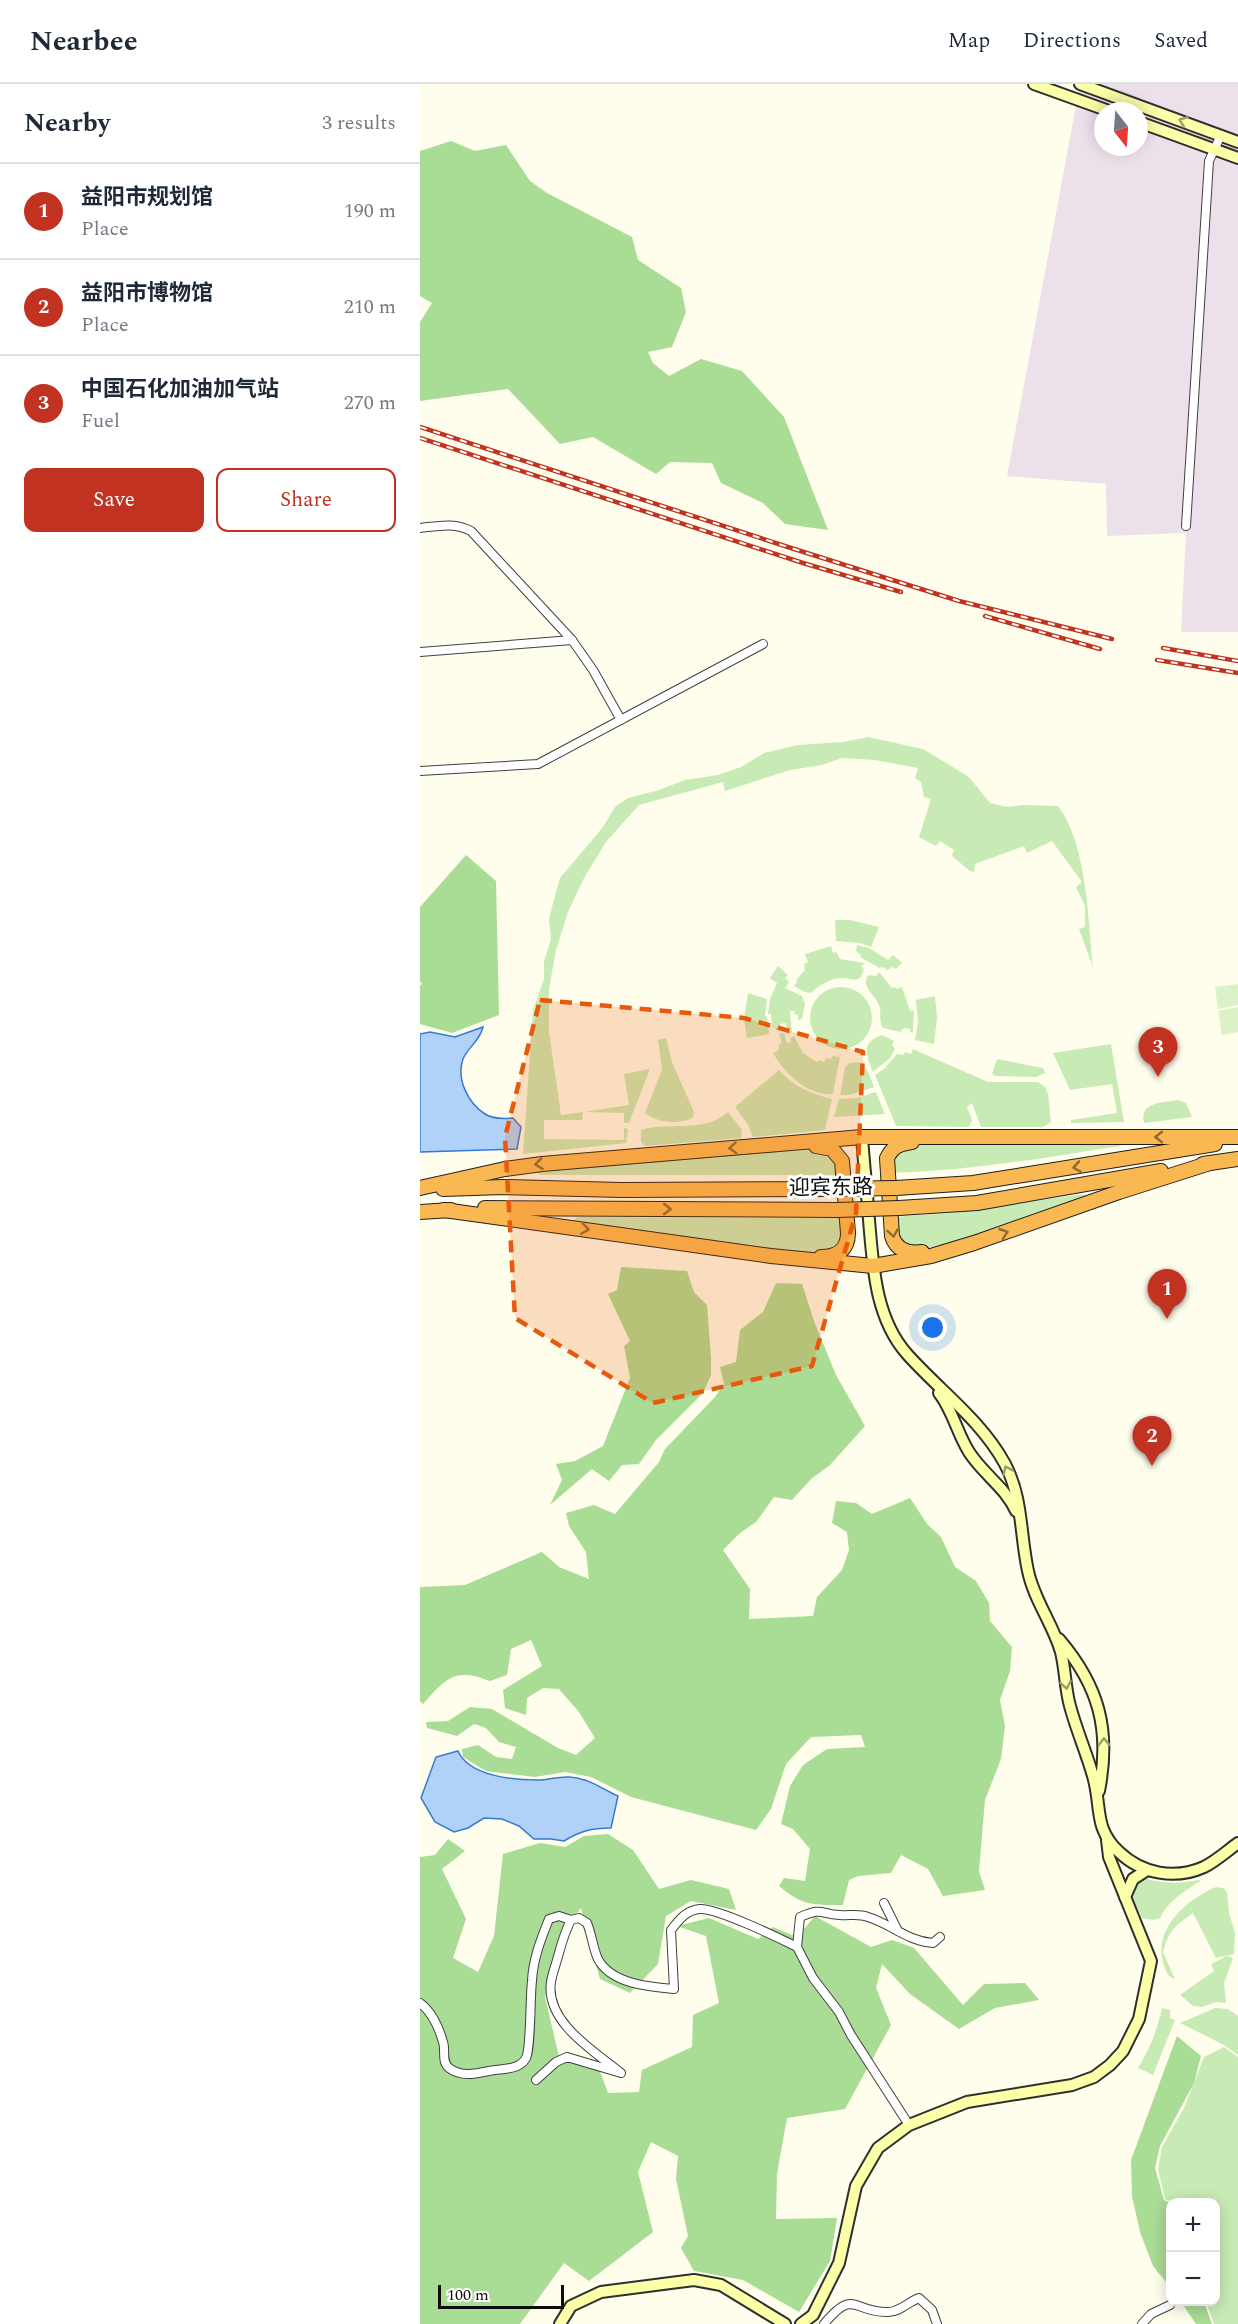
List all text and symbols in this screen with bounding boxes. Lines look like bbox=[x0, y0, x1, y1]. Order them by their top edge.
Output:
text: Nearbee bbox=[30, 20, 138, 63]
text: Map bbox=[948, 25, 990, 57]
text: Directions bbox=[1023, 25, 1121, 57]
text: Saved bbox=[1154, 25, 1208, 57]
north arrow bbox=[1094, 102, 1148, 156]
text: Nearby bbox=[24, 103, 110, 143]
text: 3 results bbox=[322, 108, 396, 138]
one-way arrow bbox=[1178, 116, 1189, 129]
text: 益阳市规划馆 bbox=[81, 181, 213, 214]
text: 1 bbox=[38, 196, 49, 226]
text: 190 m bbox=[344, 196, 396, 226]
text: Place bbox=[81, 214, 129, 244]
text: 益阳市博物馆 bbox=[81, 277, 213, 310]
text: 2 bbox=[38, 292, 49, 322]
text: 210 m bbox=[344, 292, 396, 322]
text: Place bbox=[81, 310, 129, 340]
text: 中国石化加油加气站 bbox=[81, 373, 279, 406]
text: 3 bbox=[38, 388, 49, 418]
text: 270 m bbox=[344, 388, 396, 418]
text: Fuel bbox=[81, 406, 120, 436]
button: Save bbox=[24, 468, 204, 532]
button: Share bbox=[216, 468, 396, 532]
pin: 3 bbox=[1138, 1028, 1178, 1077]
one-way arrow bbox=[1154, 1131, 1163, 1143]
one-way arrow bbox=[728, 1141, 737, 1154]
one-way arrow bbox=[534, 1158, 543, 1170]
one-way arrow bbox=[1072, 1161, 1081, 1173]
street label: 迎宾东路 bbox=[789, 1171, 873, 1205]
one-way arrow bbox=[663, 1203, 672, 1215]
one-way arrow bbox=[580, 1222, 590, 1234]
one-way arrow bbox=[886, 1228, 898, 1237]
one-way arrow bbox=[998, 1228, 1009, 1240]
pin: 1 bbox=[1148, 1270, 1186, 1319]
your location bbox=[918, 1313, 947, 1342]
pin: 2 bbox=[1132, 1416, 1172, 1466]
one-way arrow bbox=[1002, 1465, 1014, 1476]
one-way arrow bbox=[1059, 1680, 1072, 1690]
one-way arrow bbox=[1097, 1738, 1110, 1747]
map controls bbox=[1166, 2198, 1220, 2306]
button: + bbox=[1166, 2198, 1220, 2252]
button: − bbox=[1166, 2252, 1220, 2306]
scale bar bbox=[438, 2282, 564, 2310]
text: 100 m bbox=[447, 2283, 489, 2307]

